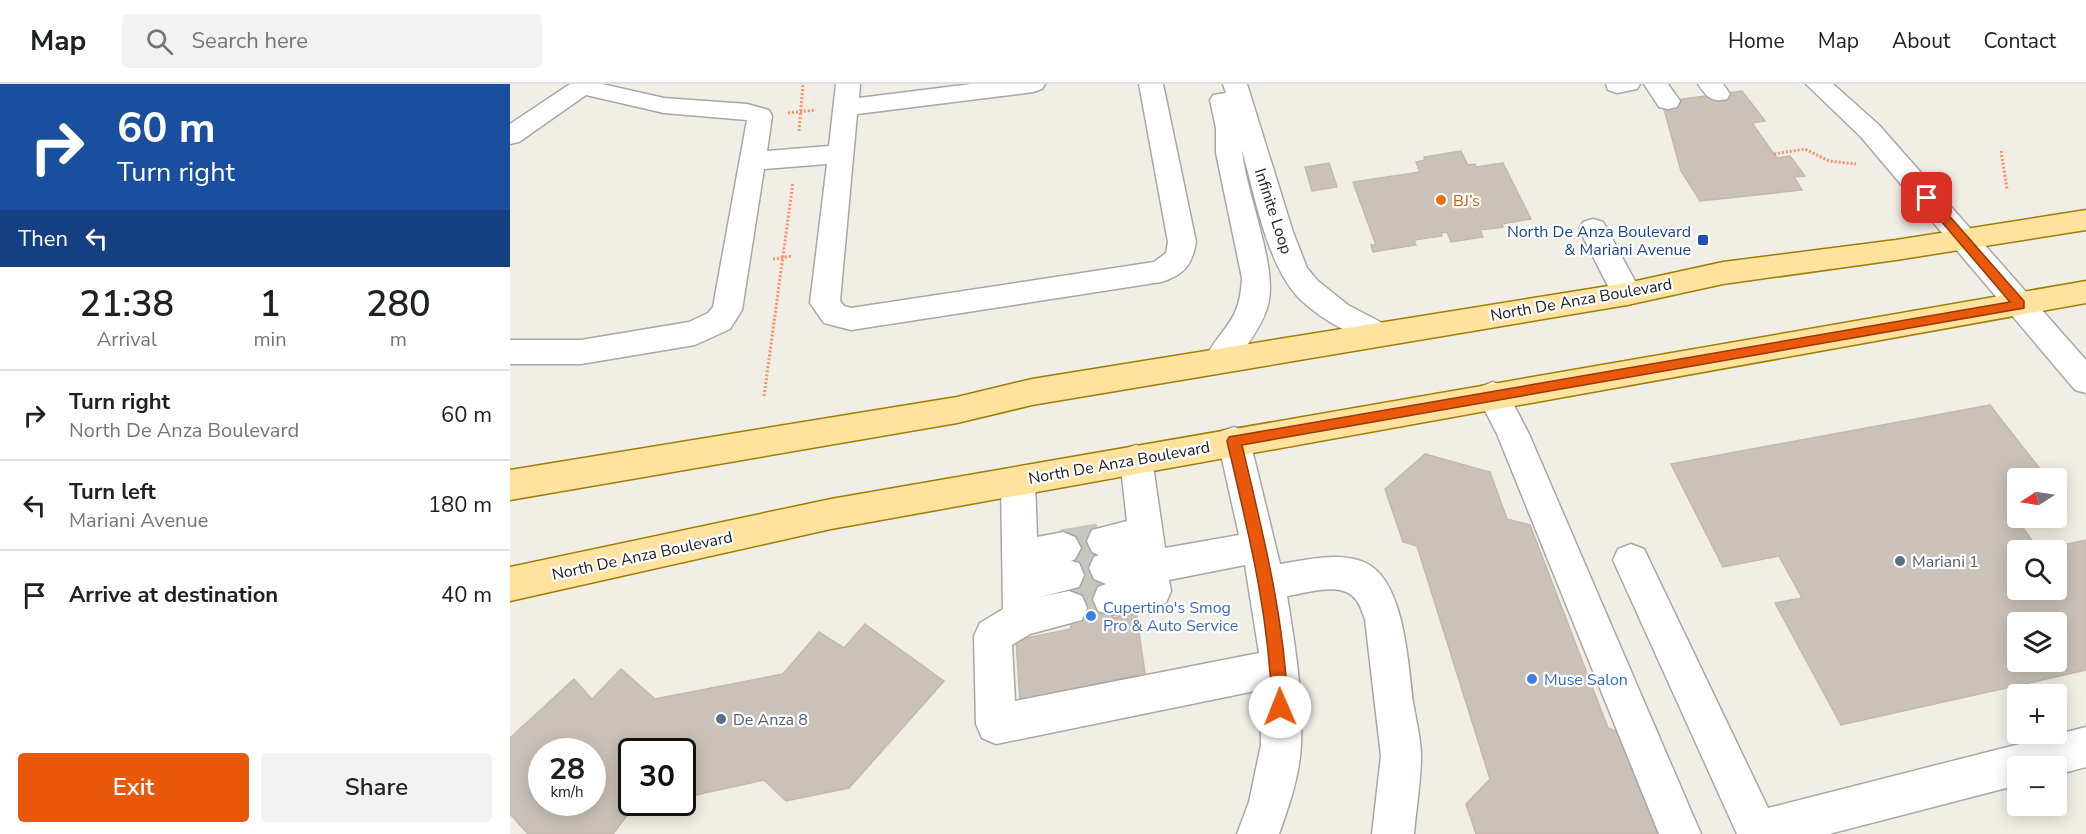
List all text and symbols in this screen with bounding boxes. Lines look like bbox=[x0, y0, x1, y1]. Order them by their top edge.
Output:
search box bbox=[122, 14, 542, 68]
text: Map bbox=[30, 22, 86, 60]
icon: search bbox=[143, 25, 176, 58]
text: Search here bbox=[191, 26, 308, 56]
text: Home bbox=[1728, 27, 1785, 55]
text: Map bbox=[1818, 27, 1859, 55]
text: About bbox=[1892, 27, 1950, 55]
text: Contact bbox=[1983, 27, 2056, 55]
text: 60 m bbox=[117, 100, 216, 157]
icon: right bbox=[18, 108, 96, 186]
text: Turn right bbox=[117, 154, 235, 191]
street label: Infinite Loop bbox=[1249, 166, 1297, 257]
pin bbox=[1901, 172, 1952, 223]
icon: arrive bbox=[1910, 181, 1943, 214]
place label: BJ’s bbox=[1453, 190, 1480, 212]
marker: BJ’s bbox=[1434, 193, 1448, 207]
place label: North De Anza Boulevard & Mariani Avenue bbox=[1507, 221, 1691, 261]
icon: left bbox=[80, 222, 113, 255]
text: Then bbox=[18, 224, 68, 254]
marker: North De Anza Boulevard & Mariani Avenue bbox=[1696, 233, 1710, 247]
street label: North De Anza Boulevard bbox=[1489, 273, 1674, 327]
text: 21:38 bbox=[79, 280, 174, 329]
text: 1 bbox=[259, 280, 281, 329]
text: 280 bbox=[366, 280, 431, 329]
text: Arrival bbox=[97, 326, 157, 353]
text: min bbox=[254, 326, 287, 353]
text: m bbox=[390, 326, 407, 353]
text: Turn right bbox=[69, 387, 170, 417]
icon: right bbox=[18, 399, 51, 432]
text: 60 m bbox=[441, 400, 492, 430]
text: North De Anza Boulevard bbox=[69, 417, 299, 444]
street label: North De Anza Boulevard bbox=[1027, 436, 1212, 490]
north arrow bbox=[2007, 468, 2067, 528]
map controls bbox=[2007, 468, 2067, 816]
text: Turn left bbox=[69, 477, 156, 507]
icon: left bbox=[18, 489, 51, 522]
text: 180 m bbox=[428, 490, 492, 520]
text: Mariani Avenue bbox=[69, 507, 208, 534]
street label: North De Anza Boulevard bbox=[550, 526, 735, 586]
button: search bbox=[2007, 540, 2067, 600]
place label: Mariani 1 bbox=[1912, 551, 1979, 573]
marker: Mariani 1 bbox=[1893, 554, 1907, 568]
icon: arrive bbox=[18, 579, 51, 612]
text: Arrive at destination bbox=[69, 580, 278, 610]
text: 40 m bbox=[441, 580, 492, 610]
place label: Cupertino's Smog Pro & Auto Service bbox=[1103, 597, 1238, 637]
marker: Cupertino's Smog Pro & Auto Service bbox=[1084, 609, 1098, 623]
button: layers bbox=[2007, 612, 2067, 672]
place label: Muse Salon bbox=[1544, 669, 1628, 691]
marker: Muse Salon bbox=[1525, 672, 1539, 686]
position arrow bbox=[1248, 675, 1312, 739]
button: + bbox=[2007, 684, 2067, 744]
place label: De Anza 8 bbox=[733, 709, 808, 731]
marker: De Anza 8 bbox=[714, 712, 728, 726]
speed limit sign: 30 bbox=[618, 738, 696, 816]
text: 28 bbox=[549, 749, 585, 790]
button: Exit bbox=[18, 753, 249, 822]
button: Share bbox=[261, 753, 492, 822]
button: − bbox=[2007, 756, 2067, 816]
text: km/h bbox=[550, 782, 584, 802]

